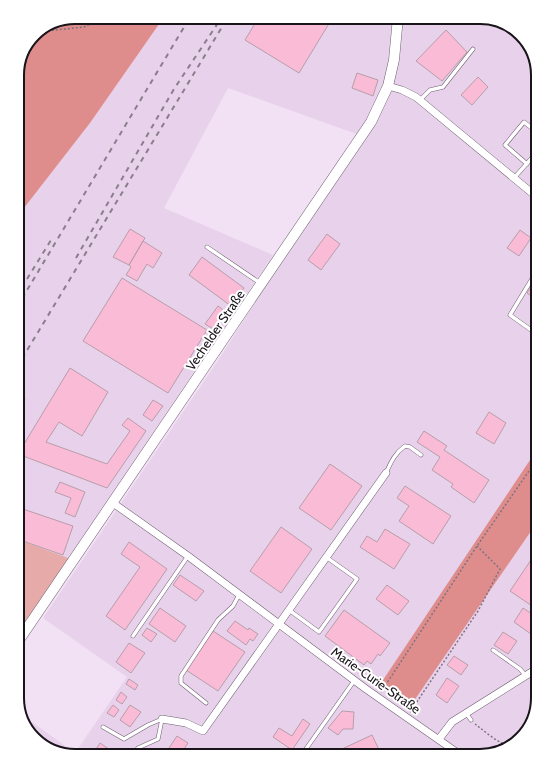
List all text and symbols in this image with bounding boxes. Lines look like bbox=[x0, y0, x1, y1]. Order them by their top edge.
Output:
street label: Vechelder Straße bbox=[182, 287, 248, 373]
street label: Marie-Curie-Straße bbox=[328, 643, 424, 717]

